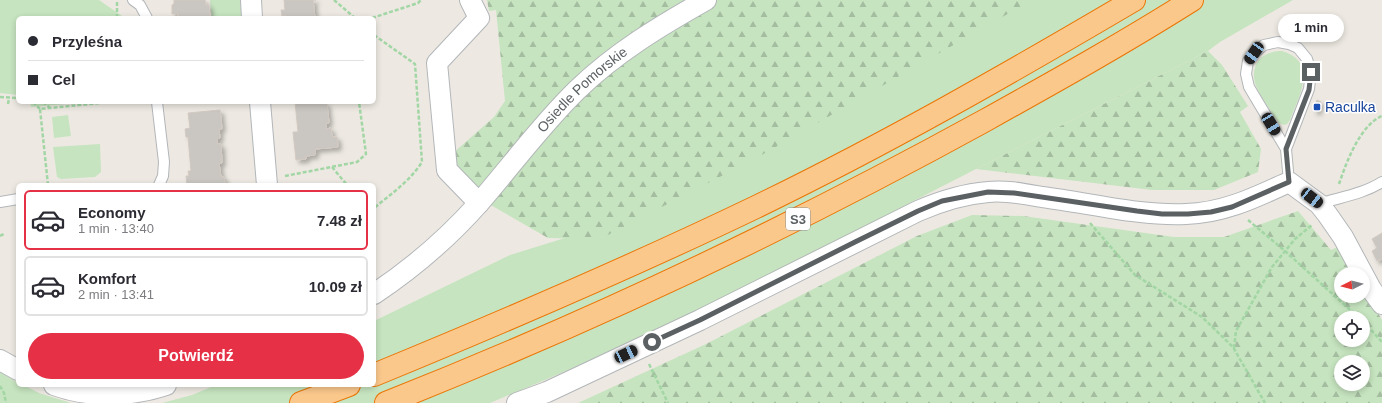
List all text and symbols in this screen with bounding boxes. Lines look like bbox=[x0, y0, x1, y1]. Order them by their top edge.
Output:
callout: 1 min bbox=[1278, 14, 1344, 42]
text: 1 min bbox=[1294, 20, 1328, 35]
text: Przyleśna bbox=[52, 33, 122, 50]
car bbox=[1242, 40, 1266, 66]
street label: Osiedle Pomorskie bbox=[534, 43, 630, 135]
route end bbox=[1302, 63, 1320, 81]
text: Cel bbox=[52, 71, 75, 88]
place label: Raculka bbox=[1325, 99, 1376, 115]
marker: Raculka bbox=[1312, 102, 1322, 112]
car bbox=[1260, 111, 1282, 137]
car bbox=[1299, 186, 1325, 210]
icon: car bbox=[30, 202, 66, 238]
text: Economy bbox=[78, 204, 146, 221]
road number: S3 bbox=[786, 208, 810, 230]
text: 7.48 zł bbox=[317, 212, 362, 229]
text: 1 min · 13:40 bbox=[78, 221, 154, 236]
north arrow bbox=[1334, 267, 1370, 303]
map controls bbox=[1334, 267, 1370, 391]
icon: car bbox=[30, 268, 66, 304]
text: Komfort bbox=[78, 270, 136, 287]
text: 10.09 zł bbox=[309, 278, 362, 295]
text: 2 min · 13:41 bbox=[78, 287, 154, 302]
button: locate bbox=[1334, 311, 1370, 347]
button: Potwierdź bbox=[28, 333, 364, 379]
route start bbox=[643, 333, 661, 351]
car bbox=[613, 343, 639, 365]
button: layers bbox=[1334, 355, 1370, 391]

